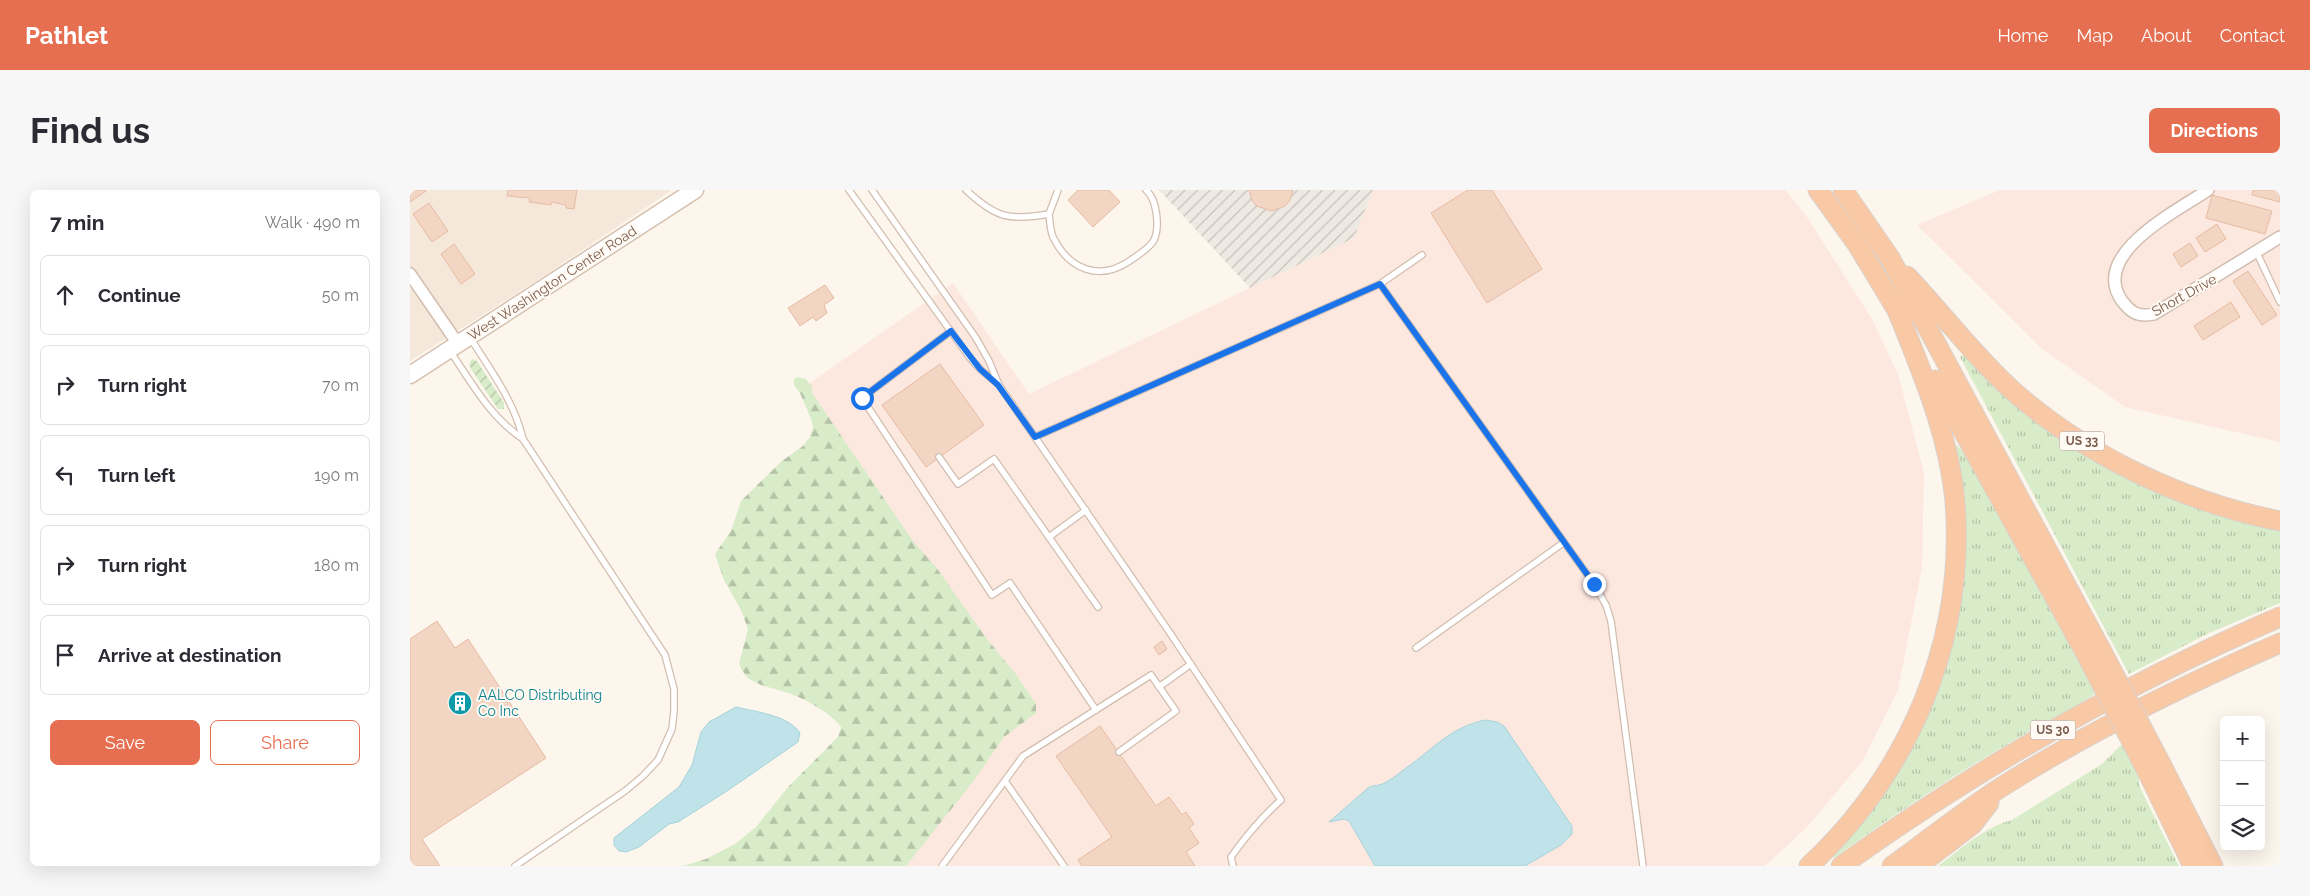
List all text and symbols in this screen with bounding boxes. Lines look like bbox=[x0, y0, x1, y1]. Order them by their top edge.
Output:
text: Pathlet bbox=[25, 21, 108, 50]
text: Home bbox=[1997, 25, 2048, 46]
text: Map bbox=[2076, 25, 2113, 46]
text: About bbox=[2141, 25, 2192, 46]
text: Contact bbox=[2220, 25, 2285, 46]
button: Directions bbox=[2149, 108, 2280, 153]
text: Find us bbox=[30, 110, 150, 151]
text: 7 min bbox=[50, 210, 104, 235]
text: Walk · 490 m bbox=[265, 213, 360, 232]
street label: West Washington Center Road bbox=[465, 222, 639, 344]
street label: Short Drive bbox=[2149, 271, 2219, 319]
icon: ahead bbox=[51, 281, 79, 309]
text: Continue bbox=[98, 284, 181, 306]
text: 50 m bbox=[322, 286, 359, 305]
icon: right bbox=[51, 371, 79, 399]
text: Turn right bbox=[98, 374, 187, 396]
text: 70 m bbox=[322, 376, 359, 395]
route start bbox=[851, 387, 874, 410]
road number: US 33 bbox=[2060, 432, 2104, 450]
icon: left bbox=[51, 461, 79, 489]
text: Turn left bbox=[98, 464, 175, 486]
text: 190 m bbox=[314, 466, 359, 485]
icon: right bbox=[51, 551, 79, 579]
text: Turn right bbox=[98, 554, 187, 576]
text: 180 m bbox=[314, 556, 359, 575]
route end bbox=[1583, 573, 1606, 596]
icon: arrive bbox=[51, 641, 79, 669]
text: Arrive at destination bbox=[98, 644, 282, 666]
place label: AALCO Distributing Co Inc bbox=[478, 687, 602, 719]
building icon: AALCO Distributing Co Inc bbox=[447, 690, 473, 716]
map controls bbox=[2220, 716, 2265, 851]
button: + bbox=[2220, 716, 2265, 761]
button: Save bbox=[50, 720, 200, 765]
button: Share bbox=[210, 720, 360, 765]
road number: US 30 bbox=[2030, 720, 2076, 740]
button: − bbox=[2220, 761, 2265, 806]
button: layers bbox=[2220, 806, 2265, 851]

